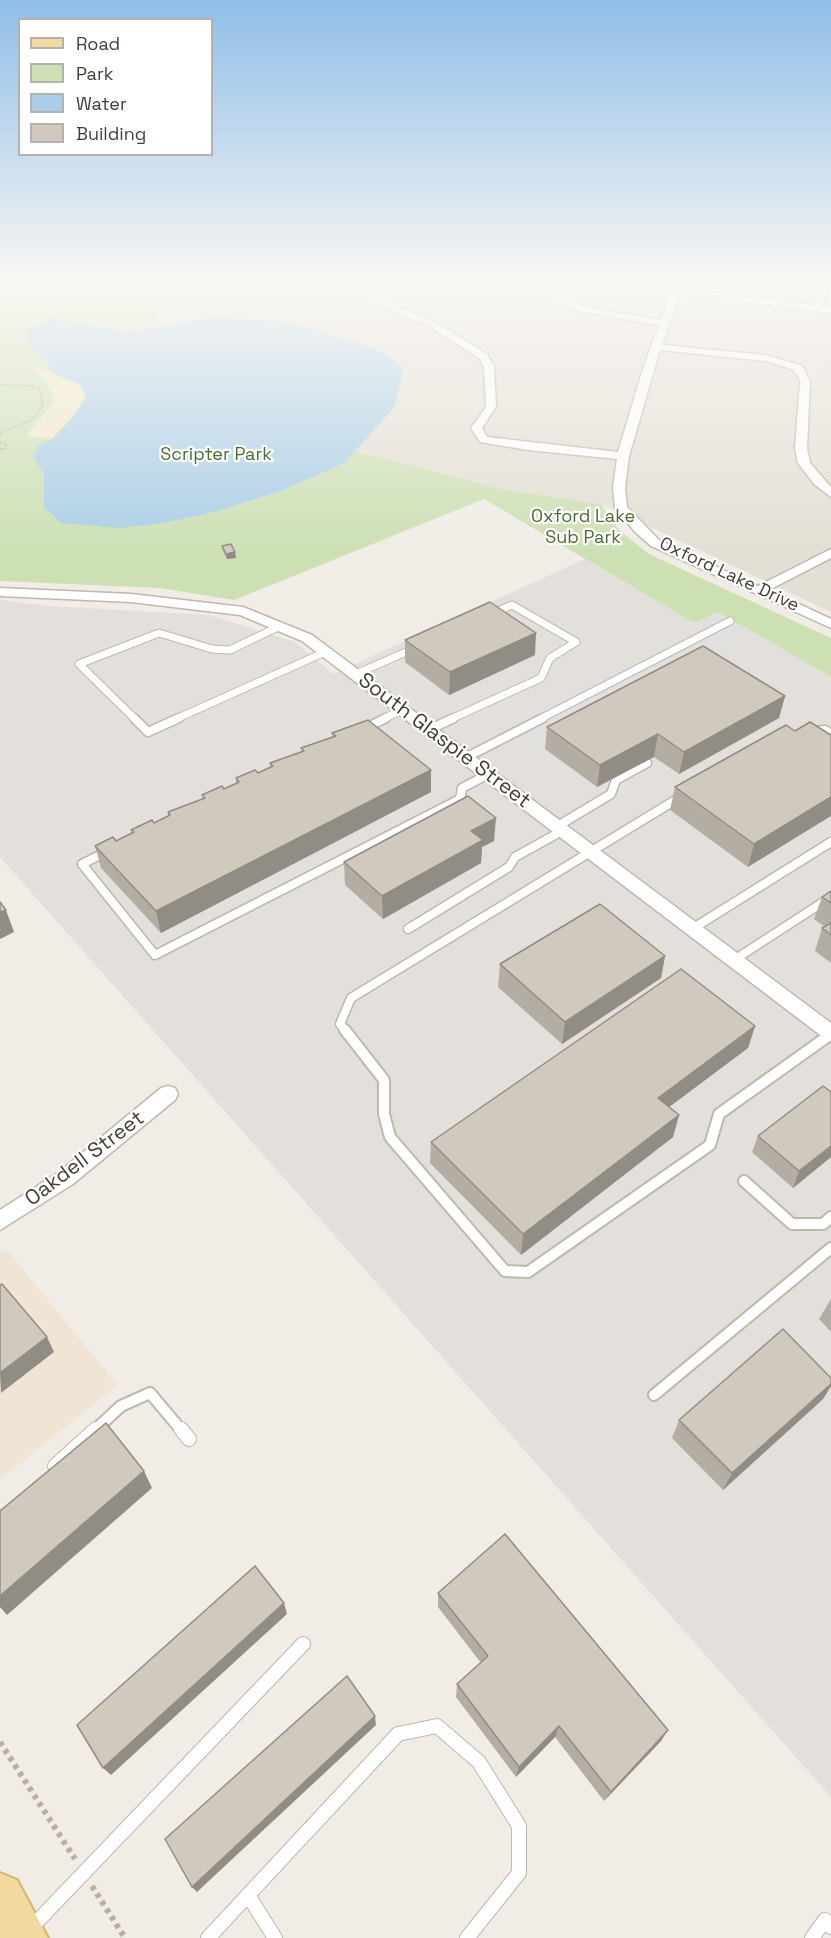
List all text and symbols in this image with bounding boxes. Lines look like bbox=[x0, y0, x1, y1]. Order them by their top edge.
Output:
legend bbox=[18, 18, 213, 156]
text: Road bbox=[76, 32, 120, 55]
text: Park bbox=[76, 62, 113, 85]
text: Water bbox=[76, 92, 127, 115]
text: Building bbox=[76, 122, 146, 145]
park label: Scripter Park bbox=[160, 444, 272, 466]
park label: Oxford Lake Sub Park bbox=[531, 506, 635, 548]
street label: Oxford Lake Drive bbox=[656, 533, 802, 617]
street label: South Glaspie Street bbox=[353, 668, 535, 814]
street label: Oakdell Street bbox=[20, 1106, 150, 1212]

